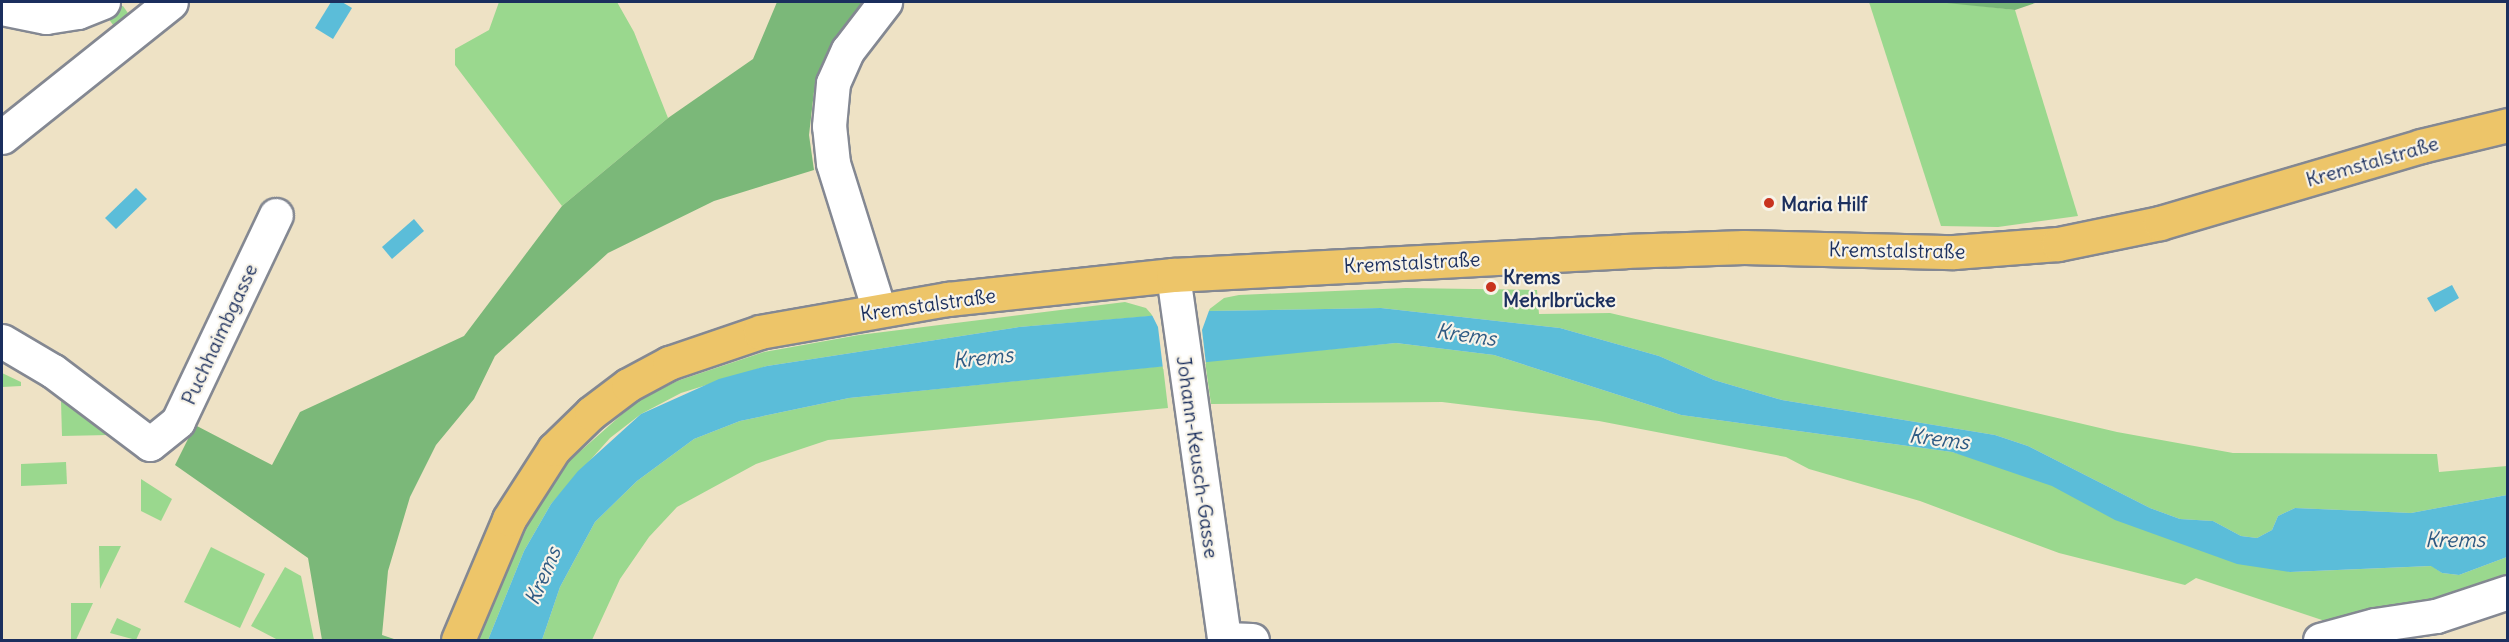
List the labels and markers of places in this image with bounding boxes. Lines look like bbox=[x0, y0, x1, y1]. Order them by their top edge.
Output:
place label: Maria Hilf bbox=[1781, 191, 1867, 215]
marker: Maria Hilf bbox=[1762, 196, 1776, 210]
place label: Krems Mehrlbrücke bbox=[1503, 264, 1616, 311]
marker: Krems Mehrlbrücke bbox=[1484, 280, 1498, 294]

